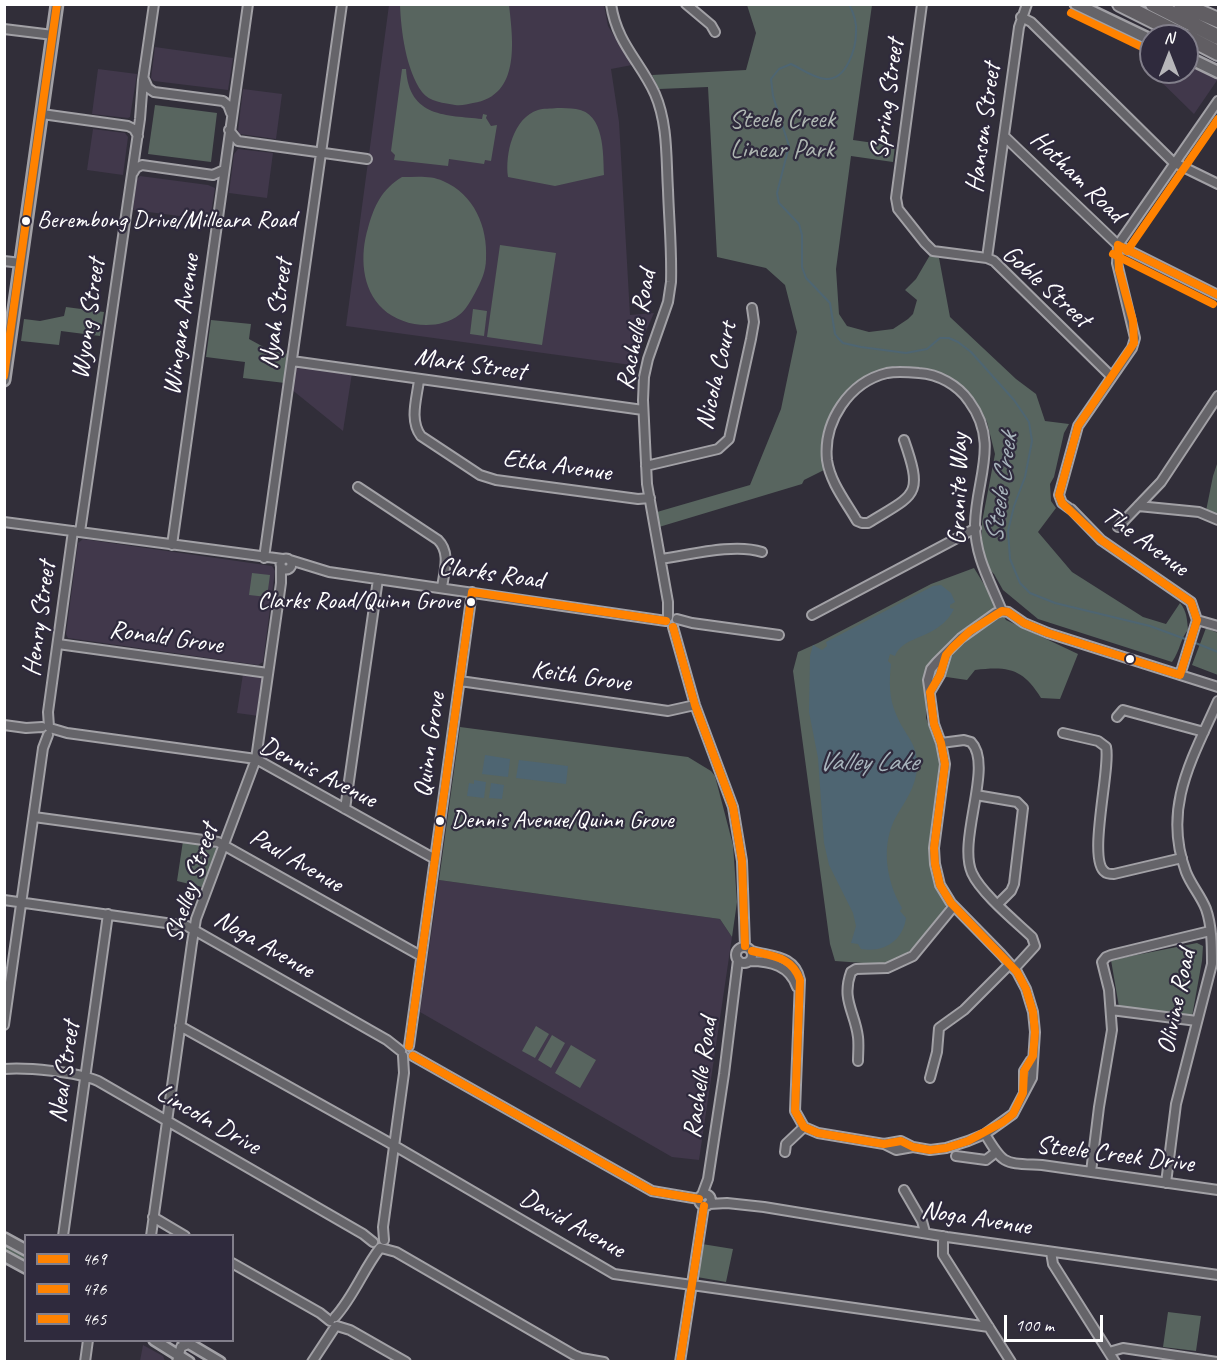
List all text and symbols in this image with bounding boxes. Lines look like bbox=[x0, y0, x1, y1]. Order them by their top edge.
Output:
north arrow bbox=[1139, 24, 1199, 84]
text: N bbox=[1164, 28, 1174, 48]
street label: Spring Street bbox=[864, 37, 912, 161]
street label: Hanson Street bbox=[959, 61, 1009, 195]
park label: Steele Creek Linear Park bbox=[729, 104, 835, 166]
street label: Hotham Road bbox=[1023, 124, 1131, 230]
place label: Berembong Drive/Milleara Road bbox=[37, 207, 296, 235]
marker: Berembong Drive/Milleara Road bbox=[20, 215, 32, 227]
street label: Goble Street bbox=[995, 239, 1097, 335]
street label: Wingara Avenue bbox=[157, 253, 207, 397]
street label: Wyong Street bbox=[65, 257, 113, 381]
street label: Nyah Street bbox=[254, 257, 300, 371]
street label: Rachelle Road bbox=[610, 267, 664, 393]
street label: Nicola Court bbox=[689, 319, 745, 433]
street label: Mark Street bbox=[412, 342, 528, 388]
water label: Steele Creek bbox=[978, 431, 1026, 545]
street label: Granite Way bbox=[942, 433, 976, 545]
street label: Etka Avenue bbox=[501, 443, 613, 489]
street label: The Avenue bbox=[1096, 500, 1194, 584]
street label: Clarks Road bbox=[436, 551, 546, 597]
street label: Henry Street bbox=[16, 559, 64, 679]
place label: Clarks Road/Quinn Grove bbox=[257, 588, 460, 616]
marker: Clarks Road/Quinn Grove bbox=[465, 596, 477, 608]
street label: Ronald Grove bbox=[107, 615, 225, 661]
unlabelled marker bbox=[1124, 653, 1136, 665]
street label: Keith Grove bbox=[529, 655, 633, 699]
street label: Quinn Grove bbox=[407, 691, 453, 799]
street label: Dennis Avenue bbox=[254, 730, 382, 816]
water label: Valley Lake bbox=[818, 747, 918, 779]
place label: Dennis Avenue/Quinn Grove bbox=[451, 807, 673, 835]
marker: Dennis Avenue/Quinn Grove bbox=[434, 815, 446, 827]
street label: Shelley Street bbox=[158, 820, 226, 946]
street label: Paul Avenue bbox=[244, 822, 348, 900]
street label: Noga Avenue bbox=[208, 904, 320, 986]
street label: Olivine Road bbox=[1151, 947, 1203, 1057]
street label: Rachelle Road bbox=[677, 1016, 725, 1140]
street label: Neal Street bbox=[42, 1019, 88, 1125]
street label: Lincoln Drive bbox=[150, 1078, 266, 1162]
street label: Steele Creek Drive bbox=[1034, 1130, 1196, 1180]
street label: David Avenue bbox=[514, 1182, 630, 1266]
street label: Noga Avenue bbox=[919, 1195, 1033, 1243]
legend bbox=[24, 1234, 234, 1342]
text: 469 bbox=[82, 1248, 106, 1270]
text: 476 bbox=[82, 1278, 106, 1300]
scale bar bbox=[1007, 1303, 1106, 1341]
text: 465 bbox=[82, 1308, 106, 1330]
text: 100 m bbox=[1015, 1314, 1054, 1336]

